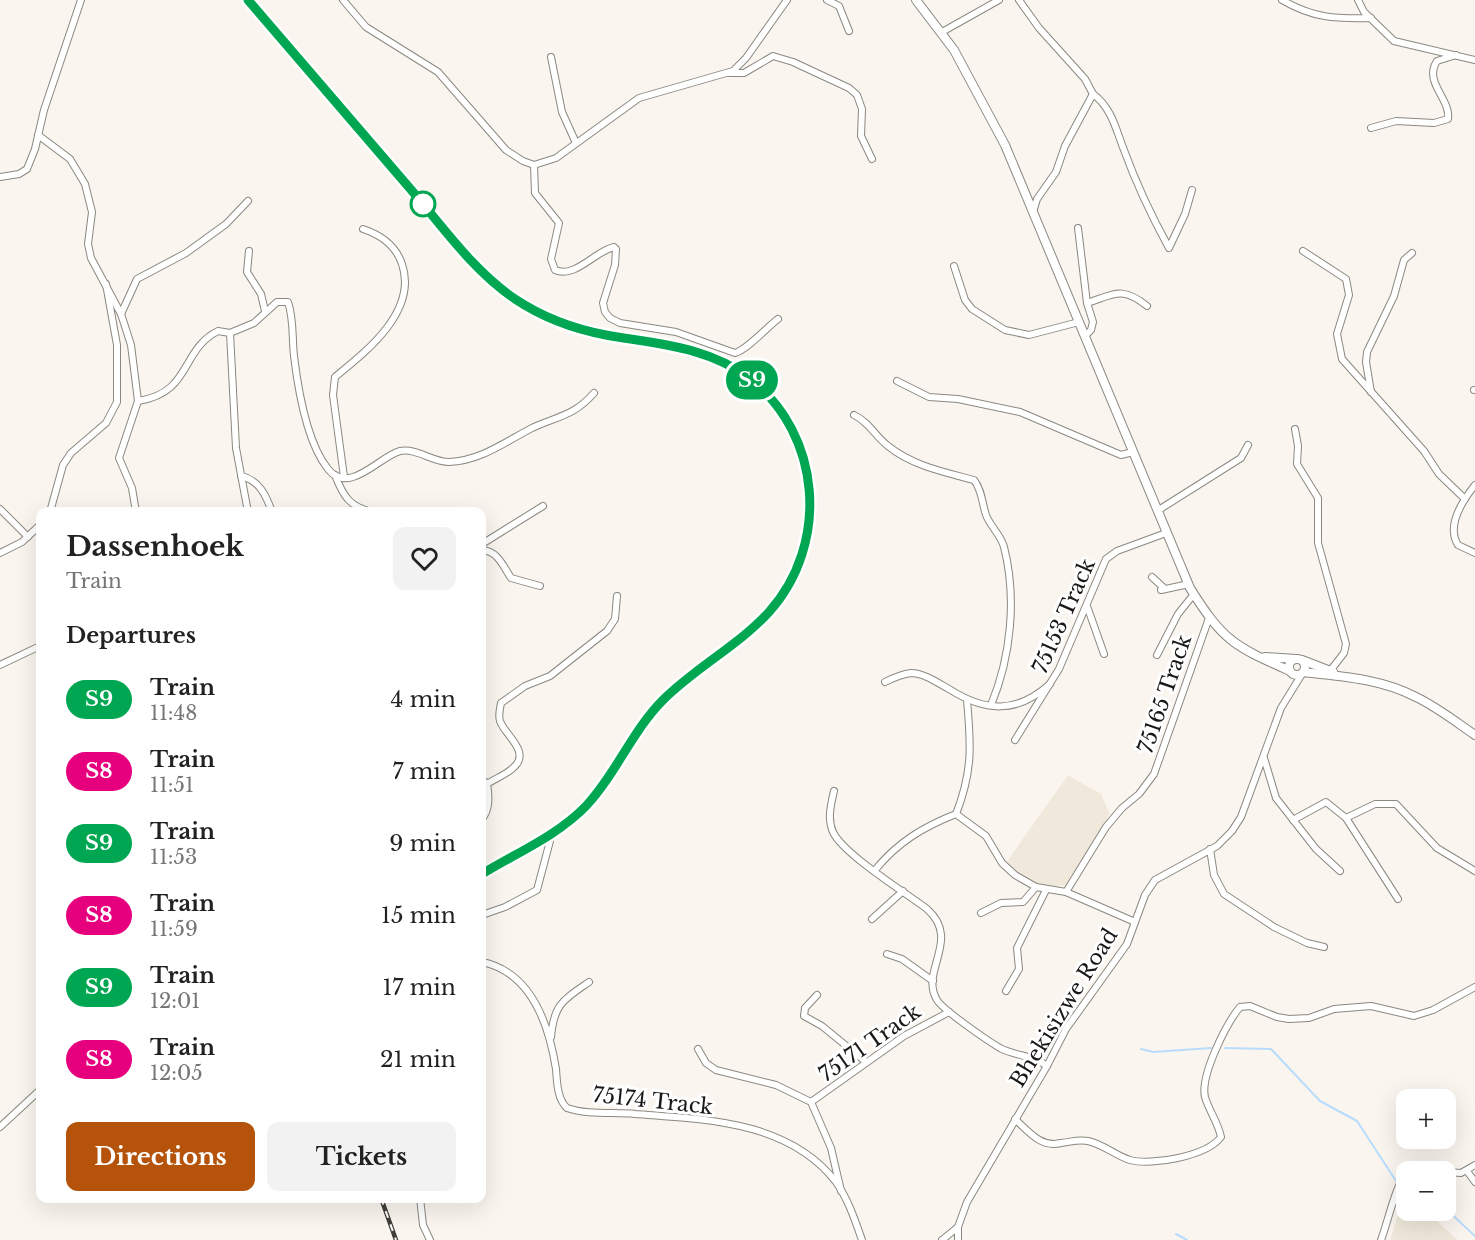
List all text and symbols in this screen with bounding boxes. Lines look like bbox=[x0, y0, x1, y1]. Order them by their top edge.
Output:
unlabelled marker bbox=[410, 191, 436, 217]
line badge: S9 bbox=[725, 360, 779, 400]
text: S9 bbox=[738, 367, 766, 393]
button: heart bbox=[393, 527, 456, 590]
text: Dassenhoek bbox=[66, 529, 244, 564]
street label: 75153 Track bbox=[1027, 554, 1101, 677]
text: Train bbox=[66, 569, 122, 593]
text: Departures bbox=[66, 622, 196, 649]
street label: 75165 Track bbox=[1133, 631, 1197, 757]
text: Train bbox=[150, 674, 215, 701]
text: S9 bbox=[85, 686, 113, 712]
text: 4 min bbox=[391, 686, 456, 713]
text: 11:48 bbox=[150, 701, 197, 725]
text: Train bbox=[150, 746, 215, 773]
text: S8 bbox=[85, 758, 113, 784]
text: 7 min bbox=[392, 758, 456, 785]
text: 11:51 bbox=[150, 773, 194, 797]
text: Train bbox=[150, 818, 215, 845]
text: S9 bbox=[85, 830, 113, 856]
text: 9 min bbox=[389, 830, 456, 857]
text: 11:53 bbox=[150, 845, 197, 869]
text: Train bbox=[150, 890, 215, 917]
text: S8 bbox=[85, 902, 113, 928]
text: 15 min bbox=[381, 902, 456, 929]
text: 11:59 bbox=[150, 917, 198, 941]
street label: Bhekisizwe Road bbox=[1005, 924, 1123, 1092]
text: Train bbox=[150, 962, 215, 989]
text: S9 bbox=[85, 974, 113, 1000]
text: 17 min bbox=[383, 974, 456, 1001]
text: 12:01 bbox=[150, 989, 200, 1013]
street label: 75171 Track bbox=[814, 998, 926, 1087]
text: Train bbox=[150, 1034, 215, 1061]
text: S8 bbox=[85, 1046, 113, 1072]
text: 21 min bbox=[380, 1046, 456, 1073]
text: 12:05 bbox=[150, 1061, 203, 1085]
street label: 75174 Track bbox=[592, 1082, 714, 1120]
map controls bbox=[1396, 1089, 1456, 1221]
button: + bbox=[1396, 1089, 1456, 1149]
button: Directions bbox=[66, 1122, 255, 1191]
button: Tickets bbox=[267, 1122, 456, 1191]
button: − bbox=[1396, 1161, 1456, 1221]

